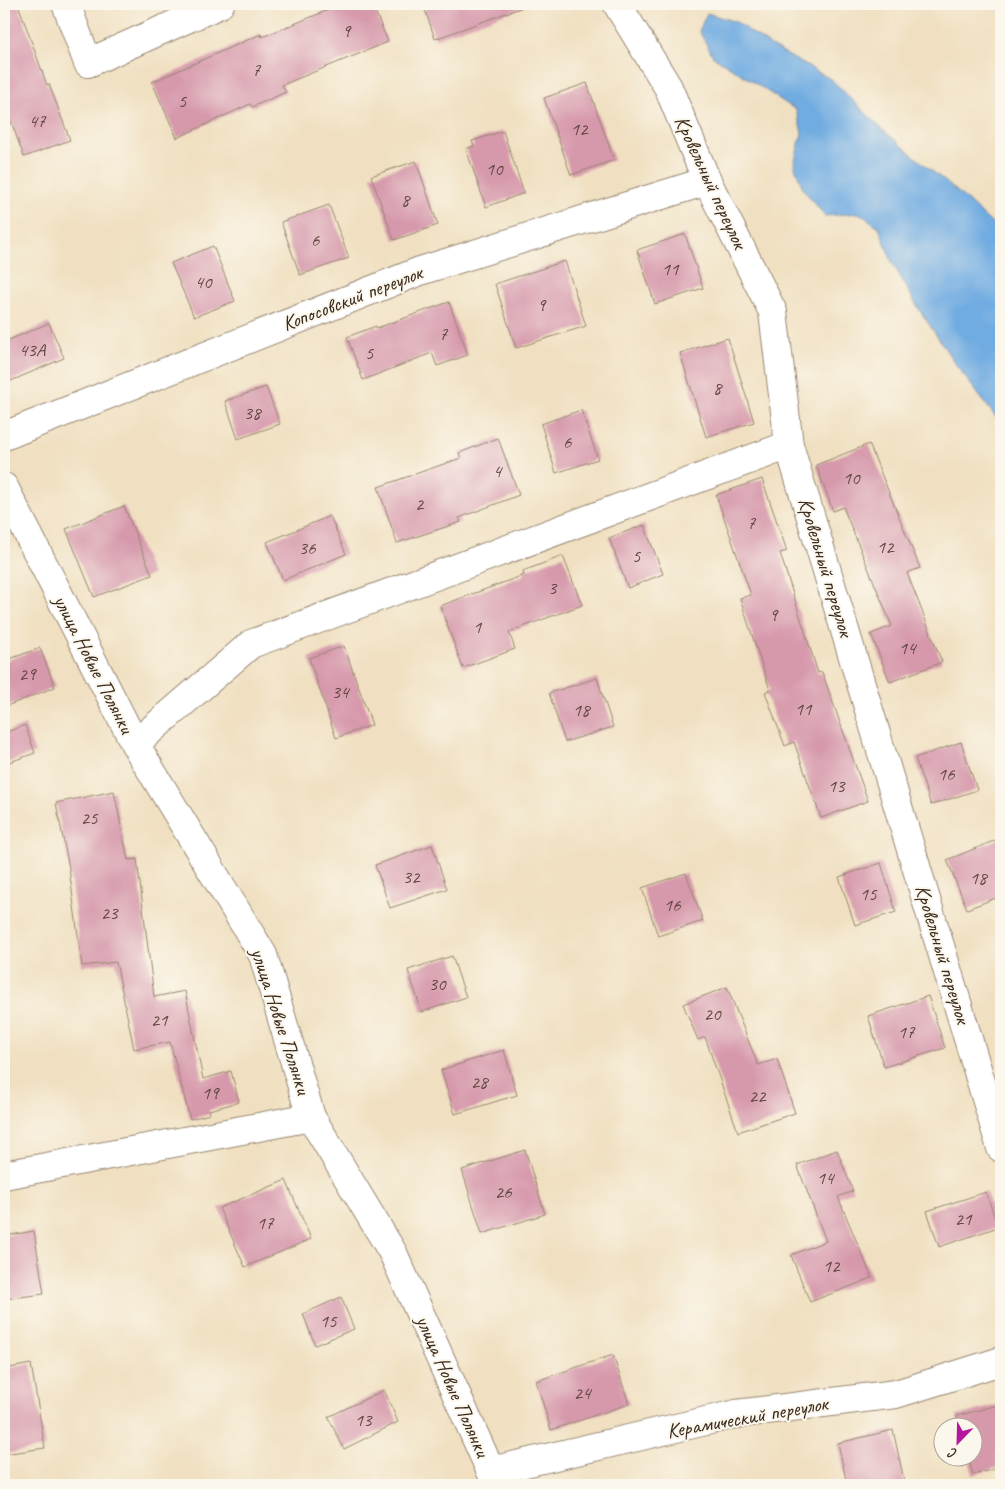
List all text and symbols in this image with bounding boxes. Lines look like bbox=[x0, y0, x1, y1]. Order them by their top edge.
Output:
house number: 9 bbox=[342, 19, 352, 43]
house number: 7 bbox=[252, 58, 262, 82]
house number: 5 bbox=[178, 89, 188, 113]
house number: 47 bbox=[28, 109, 47, 133]
street label: Кровельный переулок bbox=[669, 111, 754, 255]
house number: 12 bbox=[570, 117, 589, 141]
house number: 10 bbox=[485, 157, 504, 181]
house number: 8 bbox=[401, 188, 412, 212]
house number: 6 bbox=[311, 228, 321, 252]
house number: 11 bbox=[661, 257, 680, 281]
street label: Копосовский переулок bbox=[278, 259, 428, 337]
house number: 40 bbox=[194, 270, 213, 294]
house number: 9 bbox=[537, 293, 547, 317]
house number: 7 bbox=[439, 322, 449, 346]
house number: 43А bbox=[19, 338, 47, 362]
house number: 5 bbox=[365, 341, 375, 365]
house number: 8 bbox=[713, 376, 724, 400]
house number: 38 bbox=[243, 401, 263, 425]
house number: 6 bbox=[563, 430, 573, 454]
house number: 4 bbox=[493, 459, 504, 483]
house number: 10 bbox=[842, 466, 861, 490]
house number: 2 bbox=[415, 492, 425, 516]
street label: Кровельный переулок bbox=[793, 494, 860, 642]
house number: 7 bbox=[747, 511, 757, 535]
house number: 12 bbox=[876, 535, 895, 559]
house number: 36 bbox=[298, 536, 317, 560]
house number: 5 bbox=[632, 544, 642, 568]
house number: 3 bbox=[548, 576, 558, 600]
street label: улица Новые Полянки bbox=[47, 589, 141, 739]
house number: 9 bbox=[769, 603, 779, 627]
house number: 1 bbox=[473, 615, 483, 639]
house number: 14 bbox=[898, 636, 918, 660]
house number: 29 bbox=[18, 662, 37, 686]
house number: 34 bbox=[331, 680, 351, 704]
house number: 11 bbox=[794, 697, 813, 721]
house number: 18 bbox=[572, 698, 592, 722]
house number: 16 bbox=[937, 762, 956, 786]
house number: 13 bbox=[827, 774, 846, 798]
house number: 25 bbox=[80, 806, 99, 830]
house number: 32 bbox=[402, 865, 421, 889]
house number: 18 bbox=[969, 866, 989, 890]
street label: Кровельный переулок bbox=[910, 881, 977, 1029]
house number: 15 bbox=[859, 882, 878, 906]
house number: 16 bbox=[663, 893, 682, 917]
house number: 23 bbox=[100, 901, 119, 925]
street label: улица Новые Полянки bbox=[245, 943, 317, 1099]
house number: 30 bbox=[428, 972, 447, 996]
house number: 20 bbox=[703, 1002, 722, 1026]
house number: 21 bbox=[150, 1008, 169, 1032]
house number: 17 bbox=[897, 1020, 916, 1044]
house number: 28 bbox=[470, 1070, 490, 1094]
house number: 19 bbox=[201, 1081, 220, 1105]
house number: 22 bbox=[748, 1084, 767, 1108]
house number: 14 bbox=[816, 1166, 836, 1190]
house number: 26 bbox=[494, 1180, 513, 1204]
house number: 21 bbox=[954, 1207, 973, 1231]
house number: 17 bbox=[256, 1211, 275, 1235]
house number: 12 bbox=[822, 1254, 841, 1278]
house number: 15 bbox=[319, 1309, 338, 1333]
street label: улица Новые Полянки bbox=[409, 1309, 496, 1462]
house number: 24 bbox=[573, 1381, 593, 1405]
street label: Керамический переулок bbox=[665, 1390, 832, 1444]
house number: 13 bbox=[354, 1408, 373, 1432]
north arrow bbox=[932, 1416, 982, 1466]
text: С bbox=[945, 1444, 960, 1463]

